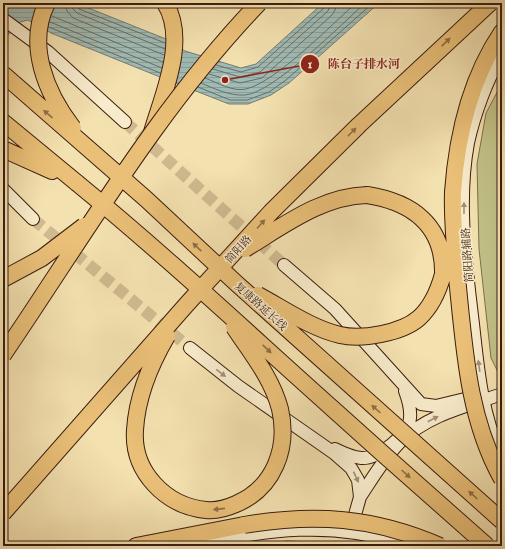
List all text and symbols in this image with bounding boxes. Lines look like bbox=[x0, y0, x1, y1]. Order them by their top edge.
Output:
one-way arrow bbox=[441, 37, 451, 47]
callout: 陈台子排水河 bbox=[300, 52, 408, 76]
text: 1 bbox=[308, 57, 313, 72]
text: 陈台子排水河 bbox=[328, 57, 400, 72]
one-way arrow bbox=[43, 109, 53, 118]
one-way arrow bbox=[347, 127, 357, 137]
one-way arrow bbox=[461, 201, 467, 214]
one-way arrow bbox=[256, 219, 265, 229]
street label: 简阳路辅路 bbox=[459, 227, 477, 283]
street label: 简阳路 bbox=[223, 233, 255, 267]
one-way arrow bbox=[192, 242, 202, 252]
street label: 复康路延长线 bbox=[231, 279, 290, 334]
one-way arrow bbox=[262, 345, 273, 354]
one-way arrow bbox=[476, 360, 482, 372]
one-way arrow bbox=[215, 368, 226, 377]
one-way arrow bbox=[370, 404, 381, 413]
one-way arrow bbox=[427, 416, 439, 422]
one-way arrow bbox=[401, 469, 410, 478]
one-way arrow bbox=[353, 471, 359, 483]
one-way arrow bbox=[468, 490, 478, 499]
one-way arrow bbox=[213, 505, 225, 512]

